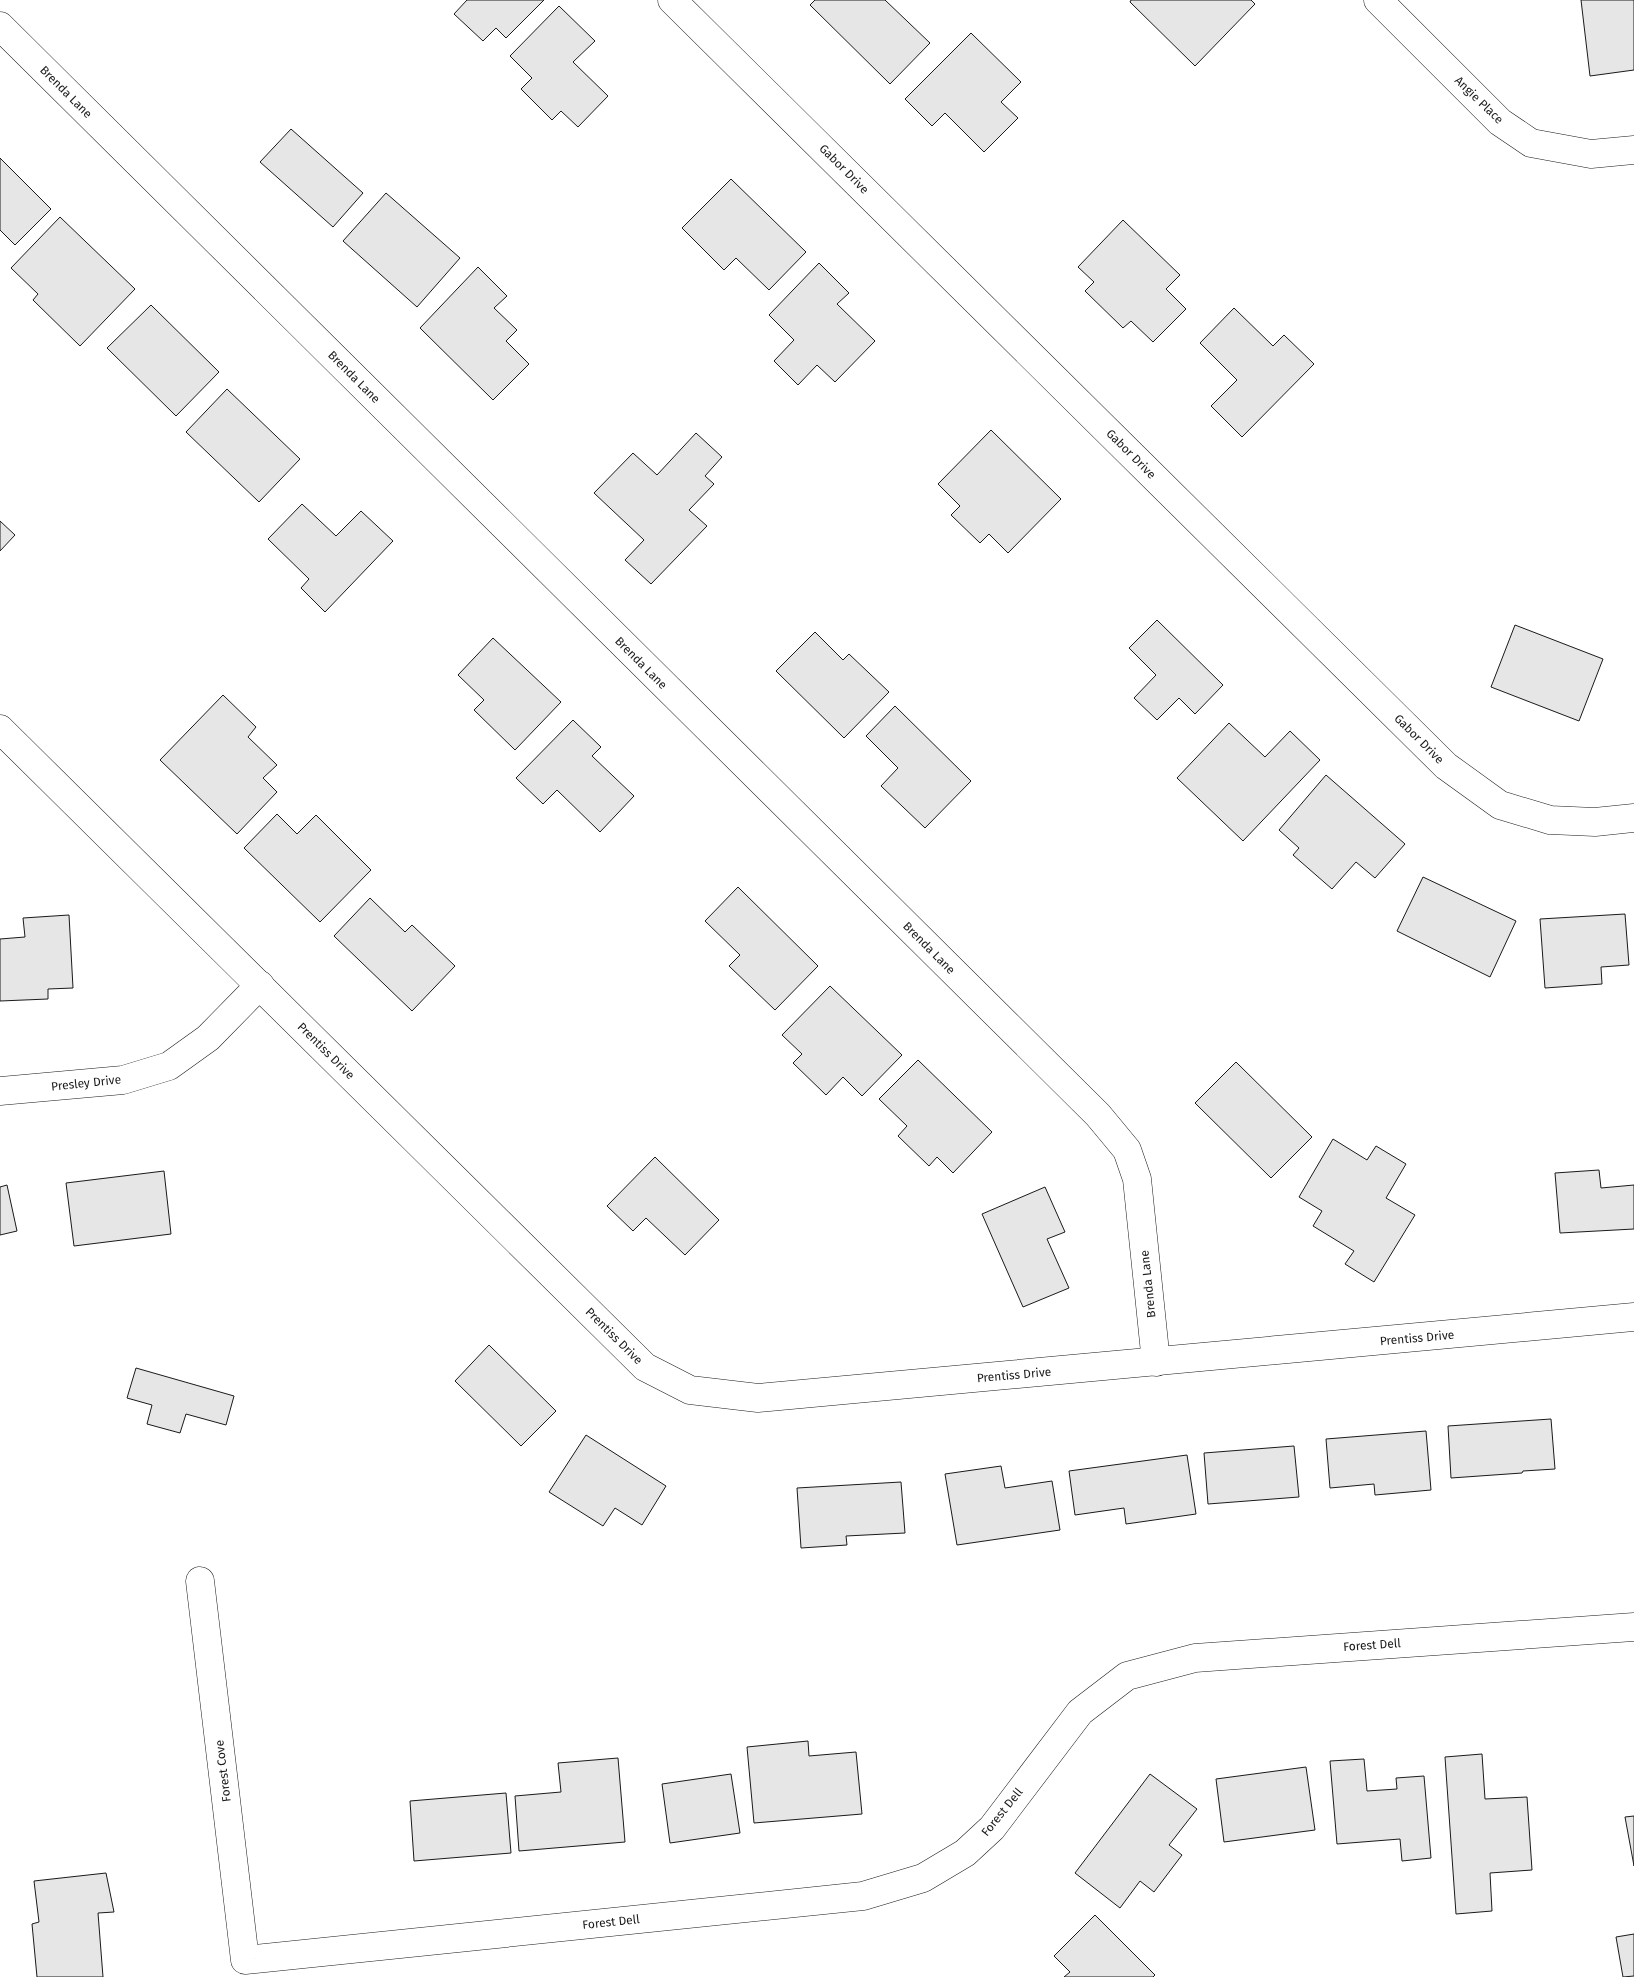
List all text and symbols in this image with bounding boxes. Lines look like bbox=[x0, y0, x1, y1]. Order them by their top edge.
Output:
street label: Brenda Lane bbox=[37, 63, 95, 121]
street label: Angie Place bbox=[1452, 73, 1506, 127]
street label: Gabor Drive bbox=[816, 141, 872, 197]
street label: Brenda Lane bbox=[325, 348, 383, 406]
street label: Gabor Drive bbox=[1103, 426, 1159, 482]
street label: Brenda Lane bbox=[612, 634, 670, 692]
street label: Gabor Drive bbox=[1391, 711, 1447, 767]
street label: Brenda Lane bbox=[900, 919, 958, 977]
street label: Prentiss Drive bbox=[295, 1020, 357, 1082]
street label: Presley Drive bbox=[50, 1072, 122, 1094]
street label: Brenda Lane bbox=[1137, 1249, 1159, 1319]
street label: Prentiss Drive bbox=[583, 1305, 645, 1367]
street label: Prentiss Drive bbox=[1379, 1328, 1455, 1348]
street label: Prentiss Drive bbox=[976, 1365, 1052, 1385]
street label: Forest Dell bbox=[1343, 1636, 1402, 1654]
street label: Forest Cove bbox=[212, 1739, 234, 1803]
street label: Forest Dell bbox=[978, 1785, 1026, 1839]
street label: Forest Dell bbox=[582, 1912, 641, 1932]

